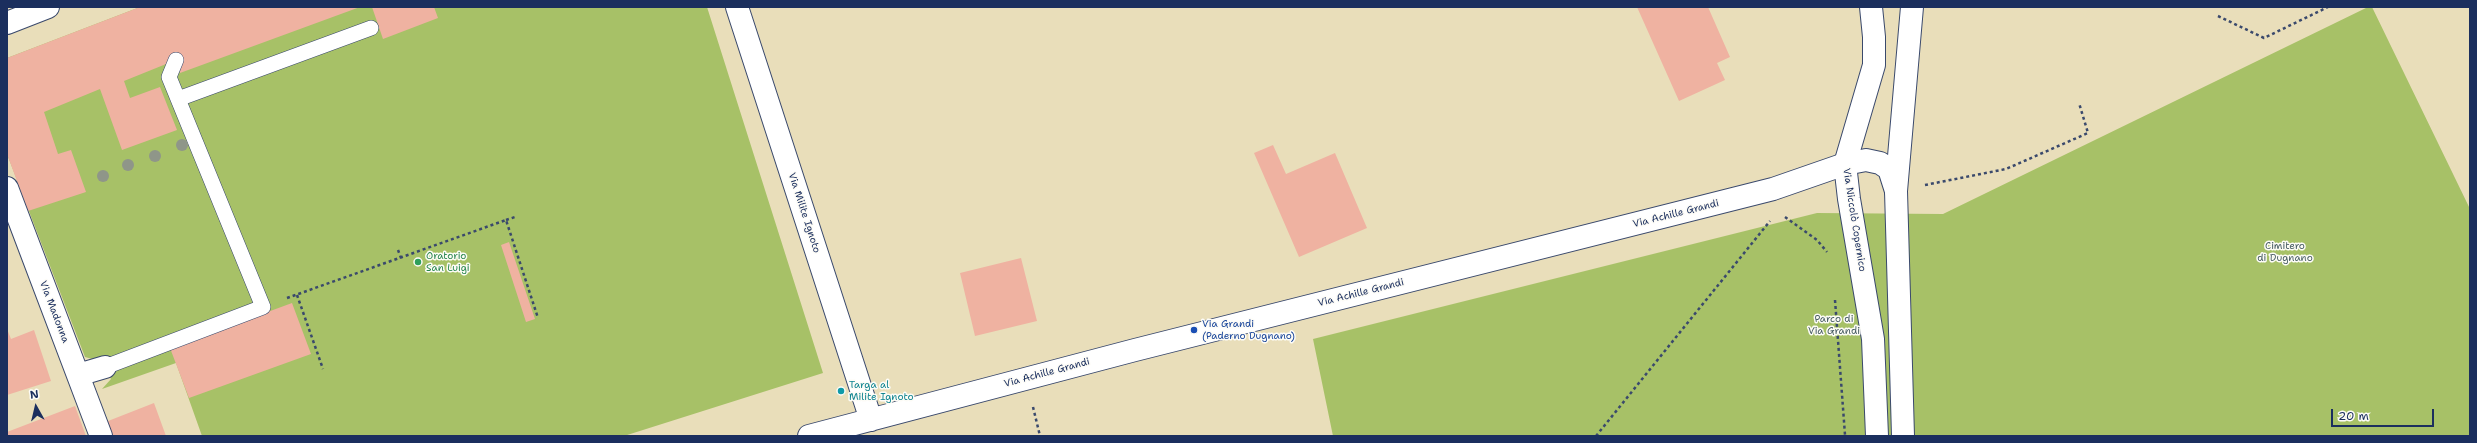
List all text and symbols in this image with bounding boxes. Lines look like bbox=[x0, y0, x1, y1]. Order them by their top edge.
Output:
street label: Via Niccolò Copernico bbox=[1840, 168, 1868, 272]
street label: Via Milite Ignoto bbox=[785, 171, 823, 255]
street label: Via Achille Grandi bbox=[1632, 198, 1720, 230]
park label: Cimitero di Dugnano bbox=[2257, 240, 2313, 264]
place label: Oratorio San Luigi bbox=[426, 250, 470, 274]
marker: Oratorio San Luigi bbox=[413, 257, 423, 267]
street label: Via Achille Grandi bbox=[1317, 277, 1405, 309]
street label: Via Madonna bbox=[37, 279, 71, 345]
park label: Parco di Via Grandi bbox=[1808, 313, 1860, 336]
place label: Via Grandi (Paderno Dugnano) bbox=[1202, 318, 1295, 342]
marker: Via Grandi (Paderno Dugnano) bbox=[1189, 325, 1199, 335]
street label: Via Achille Grandi bbox=[1003, 356, 1091, 390]
place label: Targa al Milite Ignoto bbox=[849, 379, 914, 402]
marker: Targa al Milite Ignoto bbox=[836, 386, 846, 396]
north arrow bbox=[16, 387, 56, 427]
text: N bbox=[29, 387, 40, 403]
scale bar bbox=[2333, 401, 2436, 427]
text: 20 m bbox=[2338, 408, 2369, 424]

